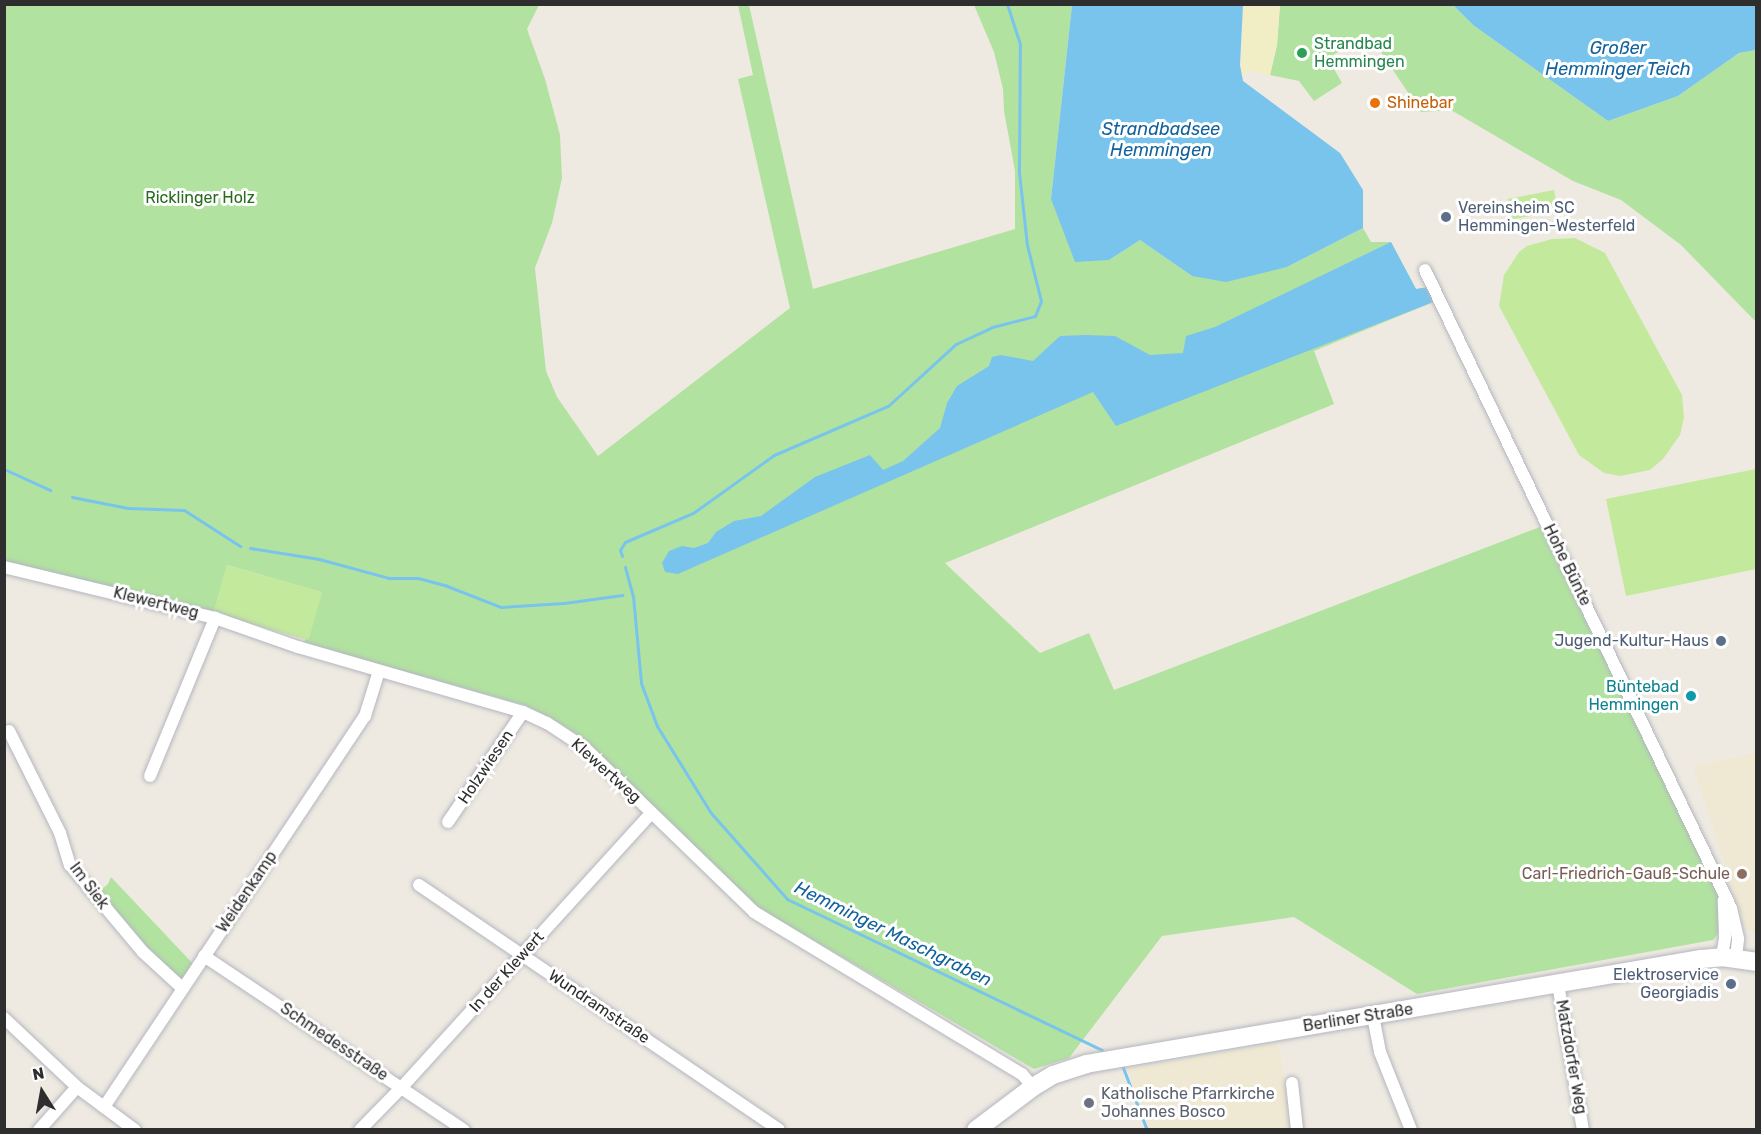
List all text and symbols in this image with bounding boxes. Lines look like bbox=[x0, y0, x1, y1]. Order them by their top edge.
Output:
place label: Strandbad Hemmingen bbox=[1314, 34, 1405, 72]
water label: Großer Hemminger Teich bbox=[1545, 38, 1691, 80]
marker: Strandbad Hemmingen bbox=[1295, 46, 1309, 60]
place label: Shinebar bbox=[1387, 93, 1454, 113]
marker: Shinebar bbox=[1368, 96, 1382, 110]
water label: Strandbadsee Hemmingen bbox=[1102, 119, 1220, 162]
park label: Ricklinger Holz bbox=[145, 188, 255, 208]
place label: Vereinsheim SC Hemmingen-Westerfeld bbox=[1458, 198, 1635, 236]
marker: Vereinsheim SC Hemmingen-Westerfeld bbox=[1439, 210, 1453, 224]
street label: Hohe Bünte bbox=[1539, 521, 1595, 609]
street label: Klewertweg bbox=[111, 583, 201, 623]
place label: Jugend-Kultur-Haus bbox=[1554, 631, 1709, 651]
marker: Jugend-Kultur-Haus bbox=[1714, 634, 1728, 648]
place label: Büntebad Hemmingen bbox=[1588, 677, 1679, 715]
marker: Büntebad Hemmingen bbox=[1684, 689, 1698, 703]
street label: Holzwiesen bbox=[454, 726, 518, 808]
street label: Klewertweg bbox=[567, 735, 645, 807]
street label: Weidenkamp bbox=[213, 848, 281, 936]
street label: Im Siek bbox=[65, 859, 113, 913]
place label: Carl-Friedrich-Gauß-Schule bbox=[1522, 864, 1730, 884]
marker: Carl-Friedrich-Gauß-Schule bbox=[1735, 867, 1749, 881]
water label: Hemminger Maschgraben bbox=[791, 877, 995, 991]
street label: In der Klewert bbox=[466, 927, 548, 1017]
place label: Elektroservice Georgiadis bbox=[1613, 965, 1719, 1003]
street label: Wundramstraße bbox=[545, 966, 653, 1048]
marker: Elektroservice Georgiadis bbox=[1724, 977, 1738, 991]
street label: Matzdorfer Weg bbox=[1551, 998, 1591, 1116]
street label: Schmedesstraße bbox=[276, 999, 392, 1085]
street label: Berliner Straße bbox=[1301, 1000, 1415, 1036]
north arrow bbox=[12, 1062, 72, 1122]
text: N bbox=[31, 1063, 46, 1084]
place label: Katholische Pfarrkirche Johannes Bosco bbox=[1101, 1084, 1275, 1122]
marker: Katholische Pfarrkirche Johannes Bosco bbox=[1082, 1096, 1096, 1110]

